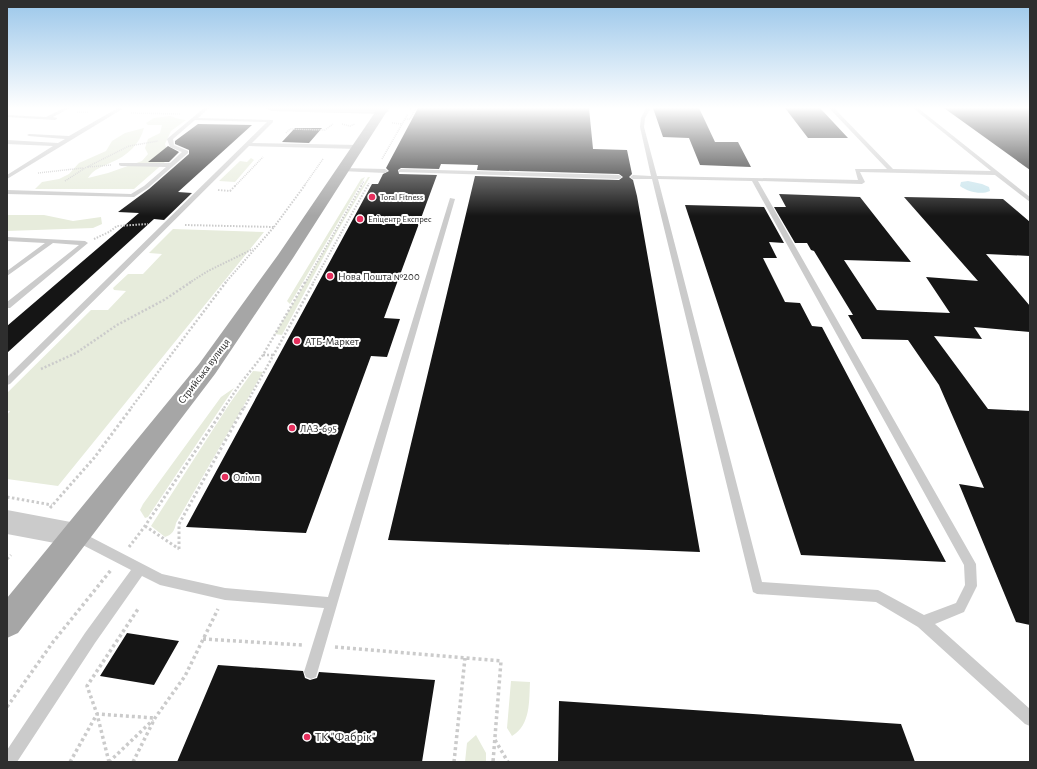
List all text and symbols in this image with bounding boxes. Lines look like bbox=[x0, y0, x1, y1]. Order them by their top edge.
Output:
marker: Toral Fitness bbox=[367, 192, 377, 202]
place label: Toral Fitness bbox=[380, 193, 423, 202]
marker: Епіцентр Експрес bbox=[355, 214, 365, 224]
place label: Епіцентр Експрес bbox=[368, 215, 432, 224]
marker: Нова Пошта №200 bbox=[325, 271, 335, 281]
place label: Нова Пошта №200 bbox=[338, 271, 420, 282]
street label: Стрийська вулиця bbox=[176, 336, 232, 406]
marker: АТБ-Маркет bbox=[292, 336, 302, 346]
place label: АТБ-Маркет bbox=[305, 336, 359, 347]
marker: ЛАЗ-695 bbox=[287, 423, 297, 433]
place label: ЛАЗ-695 bbox=[300, 423, 337, 434]
marker: Олімп bbox=[220, 472, 230, 482]
place label: Олімп bbox=[233, 472, 260, 483]
place label: ТК "Фабрік" bbox=[315, 731, 376, 744]
marker: ТК "Фабрік" bbox=[302, 732, 312, 742]

